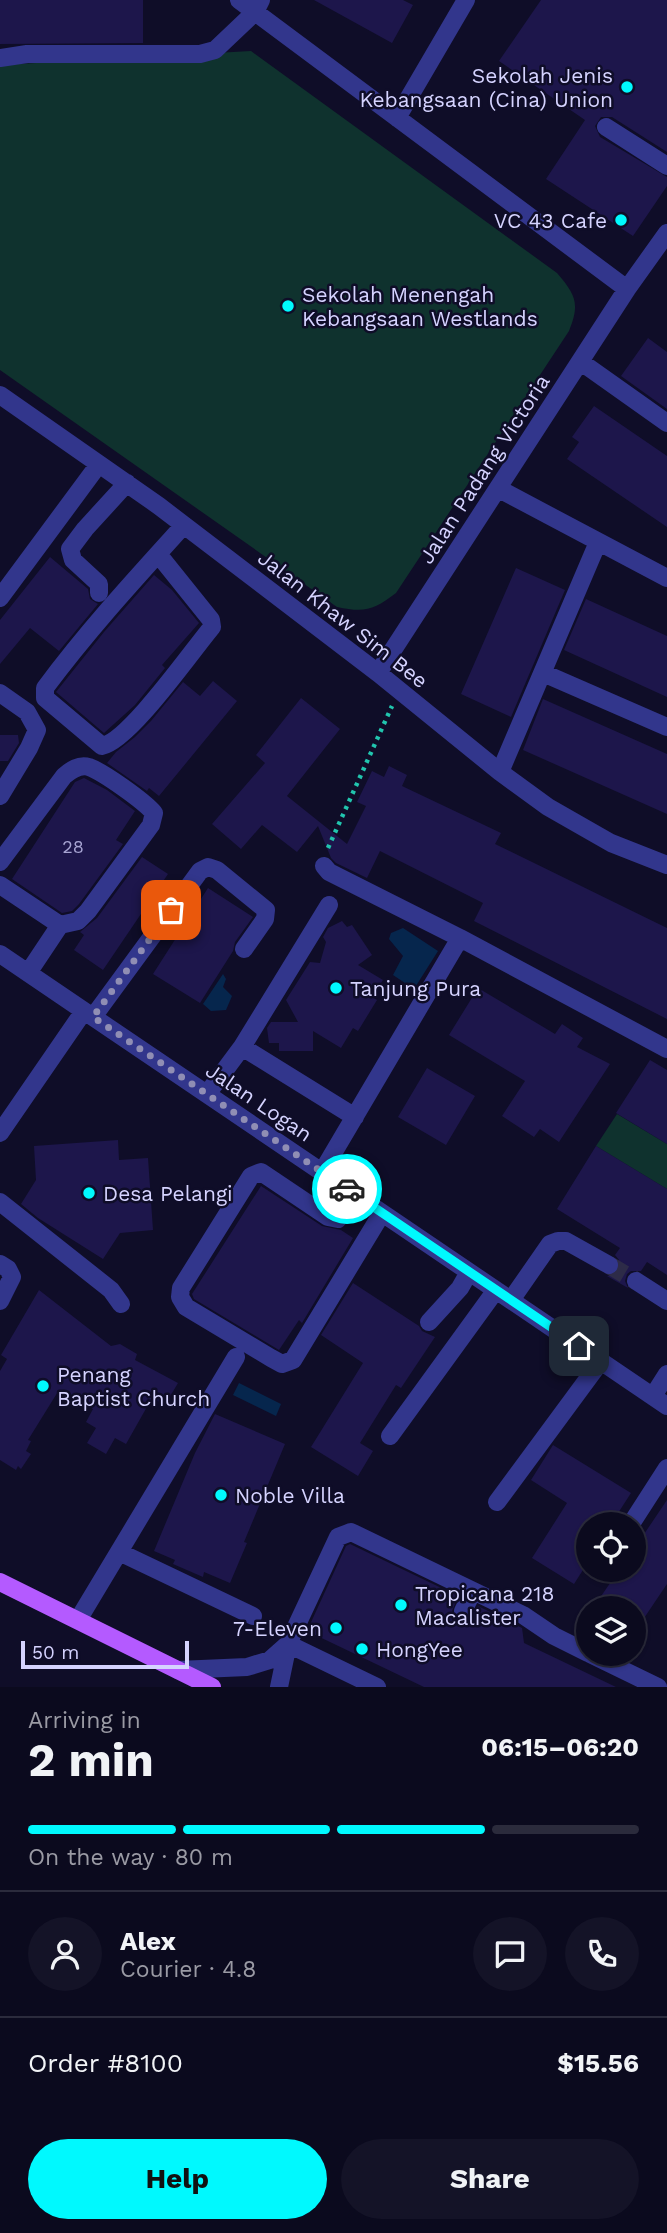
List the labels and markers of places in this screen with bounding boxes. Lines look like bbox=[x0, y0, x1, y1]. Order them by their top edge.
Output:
place label: Sekolah Jenis Kebangsaan (Cina) Union bbox=[359, 63, 613, 112]
marker: Sekolah Jenis Kebangsaan (Cina) Union bbox=[619, 79, 635, 95]
place label: VC 43 Cafe bbox=[494, 208, 607, 233]
marker: VC 43 Cafe bbox=[613, 212, 629, 228]
place label: Sekolah Menengah Kebangsaan Westlands bbox=[302, 282, 538, 331]
marker: Sekolah Menengah Kebangsaan Westlands bbox=[280, 298, 296, 314]
pin bbox=[141, 880, 201, 940]
place label: Tanjung Pura bbox=[350, 976, 481, 1001]
marker: Tanjung Pura bbox=[328, 980, 344, 996]
place label: Desa Pelangi bbox=[103, 1181, 233, 1206]
marker: Desa Pelangi bbox=[81, 1185, 97, 1201]
pin bbox=[549, 1316, 609, 1376]
place label: Penang Baptist Church bbox=[57, 1362, 210, 1411]
marker: Penang Baptist Church bbox=[35, 1378, 51, 1394]
place label: Noble Villa bbox=[235, 1483, 345, 1508]
marker: Noble Villa bbox=[213, 1487, 229, 1503]
place label: Tropicana 218 Macalister bbox=[415, 1581, 554, 1630]
marker: Tropicana 218 Macalister bbox=[393, 1597, 409, 1613]
place label: 7-Eleven bbox=[233, 1616, 322, 1641]
marker: 7-Eleven bbox=[328, 1620, 344, 1636]
place label: HongYee bbox=[376, 1637, 463, 1662]
marker: HongYee bbox=[354, 1641, 370, 1657]

